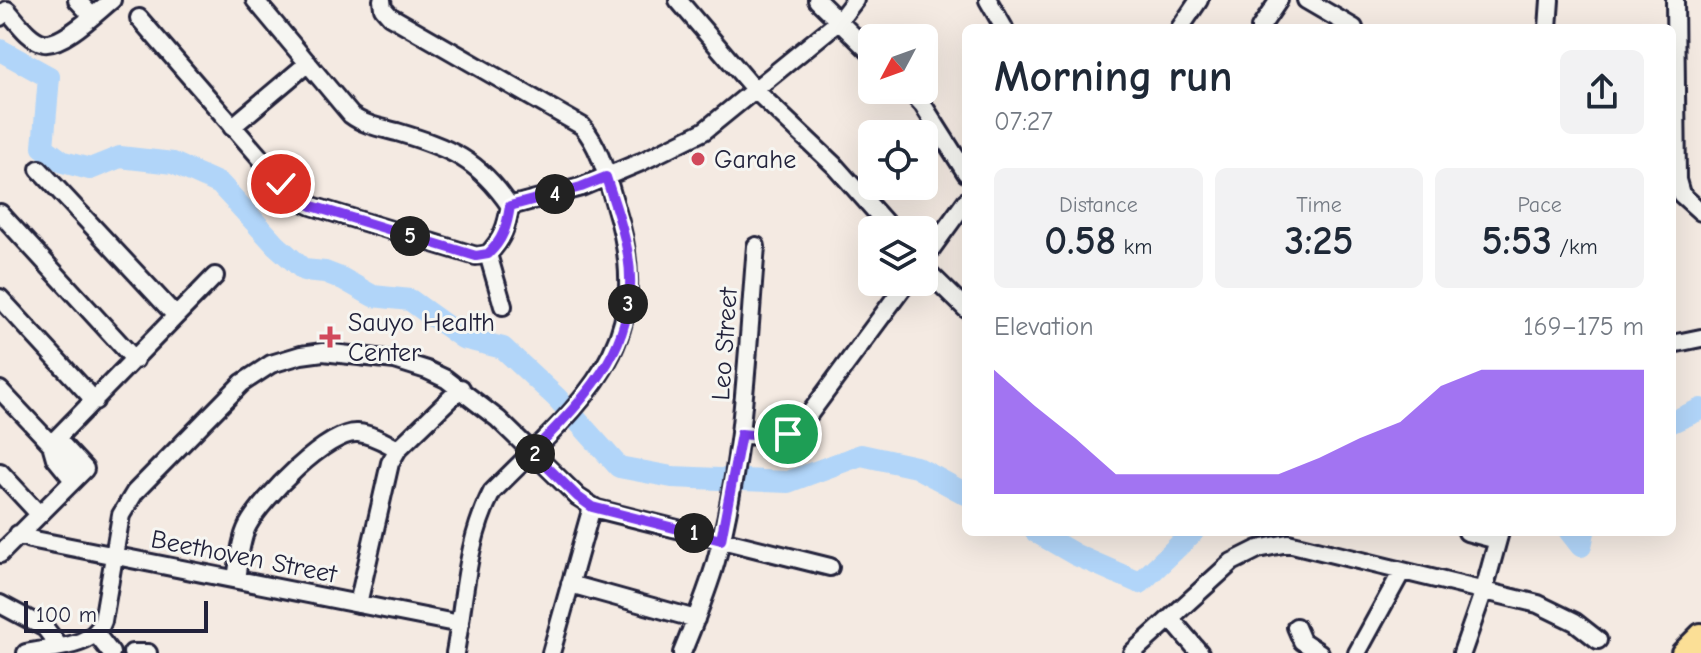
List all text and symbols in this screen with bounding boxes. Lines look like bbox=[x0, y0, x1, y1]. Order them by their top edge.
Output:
north arrow bbox=[858, 24, 938, 104]
map controls bbox=[858, 24, 938, 296]
button: share bbox=[1560, 50, 1644, 134]
text: Morning run bbox=[994, 51, 1233, 102]
text: 07:27 bbox=[994, 107, 1053, 137]
button: locate bbox=[858, 120, 938, 200]
place label: Garahe bbox=[714, 145, 796, 175]
pin bbox=[247, 150, 315, 218]
marker: Garahe bbox=[689, 150, 707, 168]
icon: check bbox=[259, 162, 303, 206]
pin: 4 bbox=[535, 174, 575, 214]
text: 4 bbox=[550, 181, 560, 207]
text: Distance bbox=[1059, 192, 1138, 218]
text: Time bbox=[1296, 192, 1342, 218]
text: Pace bbox=[1517, 192, 1562, 218]
pin: 5 bbox=[390, 216, 430, 256]
button: layers bbox=[858, 216, 938, 296]
text: 0.58 bbox=[1044, 218, 1116, 264]
text: 3:25 bbox=[1284, 218, 1354, 264]
text: 5:53 bbox=[1482, 218, 1552, 264]
text: 5 bbox=[404, 223, 416, 249]
text: km bbox=[1116, 234, 1152, 260]
text: /km bbox=[1552, 234, 1598, 260]
pin: 3 bbox=[608, 284, 648, 324]
street label: Leo Street bbox=[706, 285, 744, 402]
text: 3 bbox=[623, 291, 633, 317]
place label: Sauyo Health Center bbox=[348, 308, 495, 368]
text: Elevation bbox=[994, 312, 1094, 342]
text: 169–175 m bbox=[1523, 312, 1644, 342]
marker: Sauyo Health Center bbox=[319, 326, 341, 348]
pin bbox=[754, 400, 822, 468]
icon: arrive bbox=[766, 412, 810, 456]
pin: 2 bbox=[515, 434, 555, 474]
text: 2 bbox=[530, 441, 540, 467]
pin: 1 bbox=[674, 513, 714, 553]
text: 1 bbox=[690, 520, 698, 546]
street label: Beethoven Street bbox=[148, 524, 341, 590]
scale bar bbox=[24, 597, 208, 633]
text: 100 m bbox=[36, 602, 97, 628]

